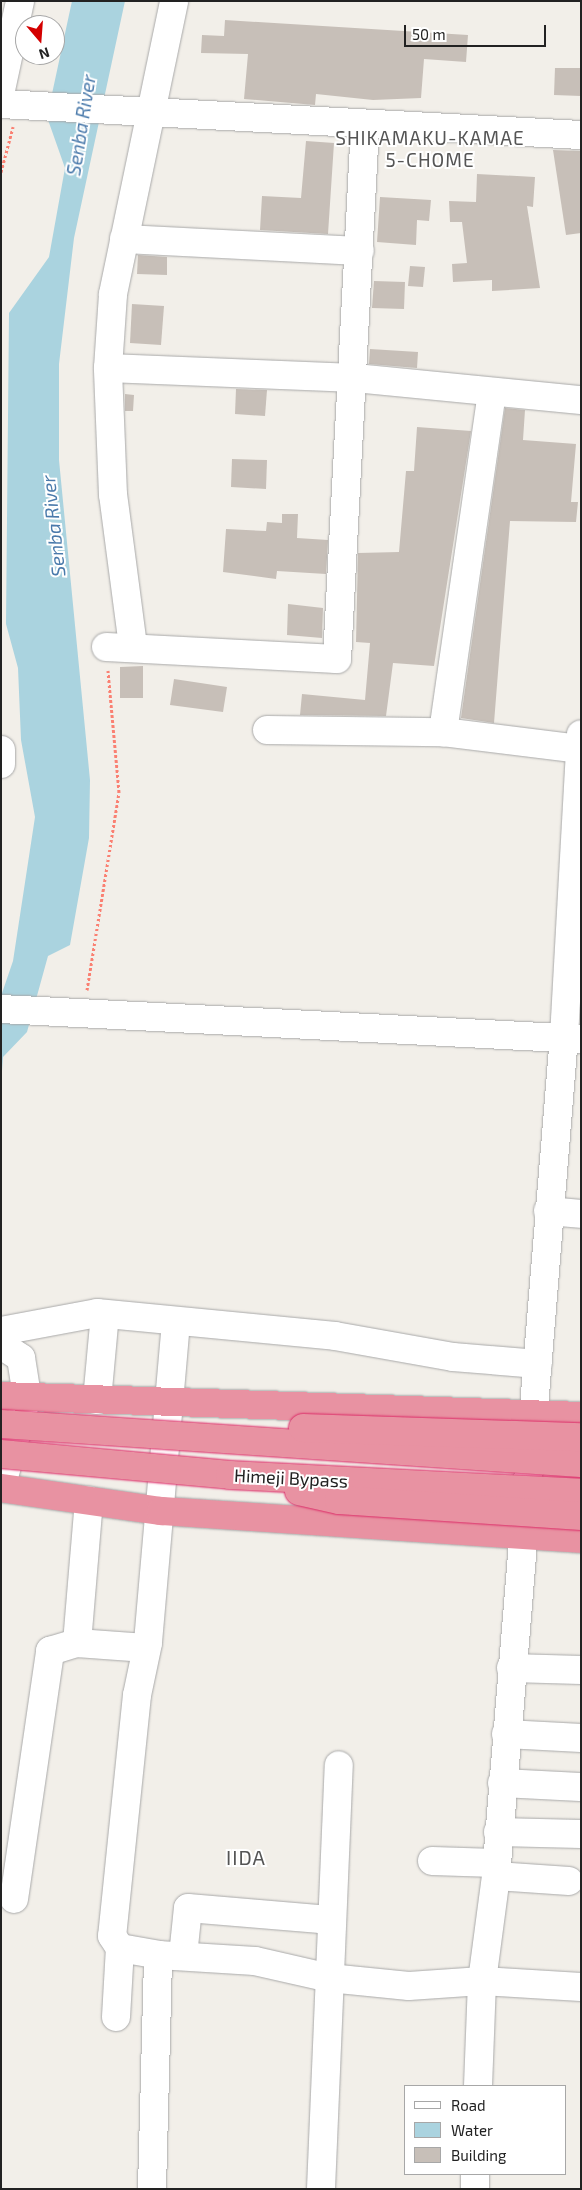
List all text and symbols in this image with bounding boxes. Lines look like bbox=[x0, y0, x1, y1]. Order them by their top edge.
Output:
north arrow bbox=[15, 15, 65, 65]
scale bar bbox=[407, 15, 550, 47]
text: 50 m bbox=[412, 25, 446, 43]
text: N bbox=[37, 44, 52, 63]
water label: Senba River bbox=[62, 73, 100, 177]
district label: SHIKAMAKU-KAMAE 5-CHOME bbox=[333, 127, 527, 171]
water label: Senba River bbox=[36, 474, 70, 578]
street label: Himeji Bypass bbox=[233, 1464, 349, 1492]
district label: IIDA bbox=[225, 1845, 267, 1869]
legend bbox=[404, 2085, 567, 2175]
text: Road bbox=[451, 2096, 486, 2114]
text: Water bbox=[451, 2121, 493, 2139]
text: Building bbox=[451, 2146, 506, 2164]

